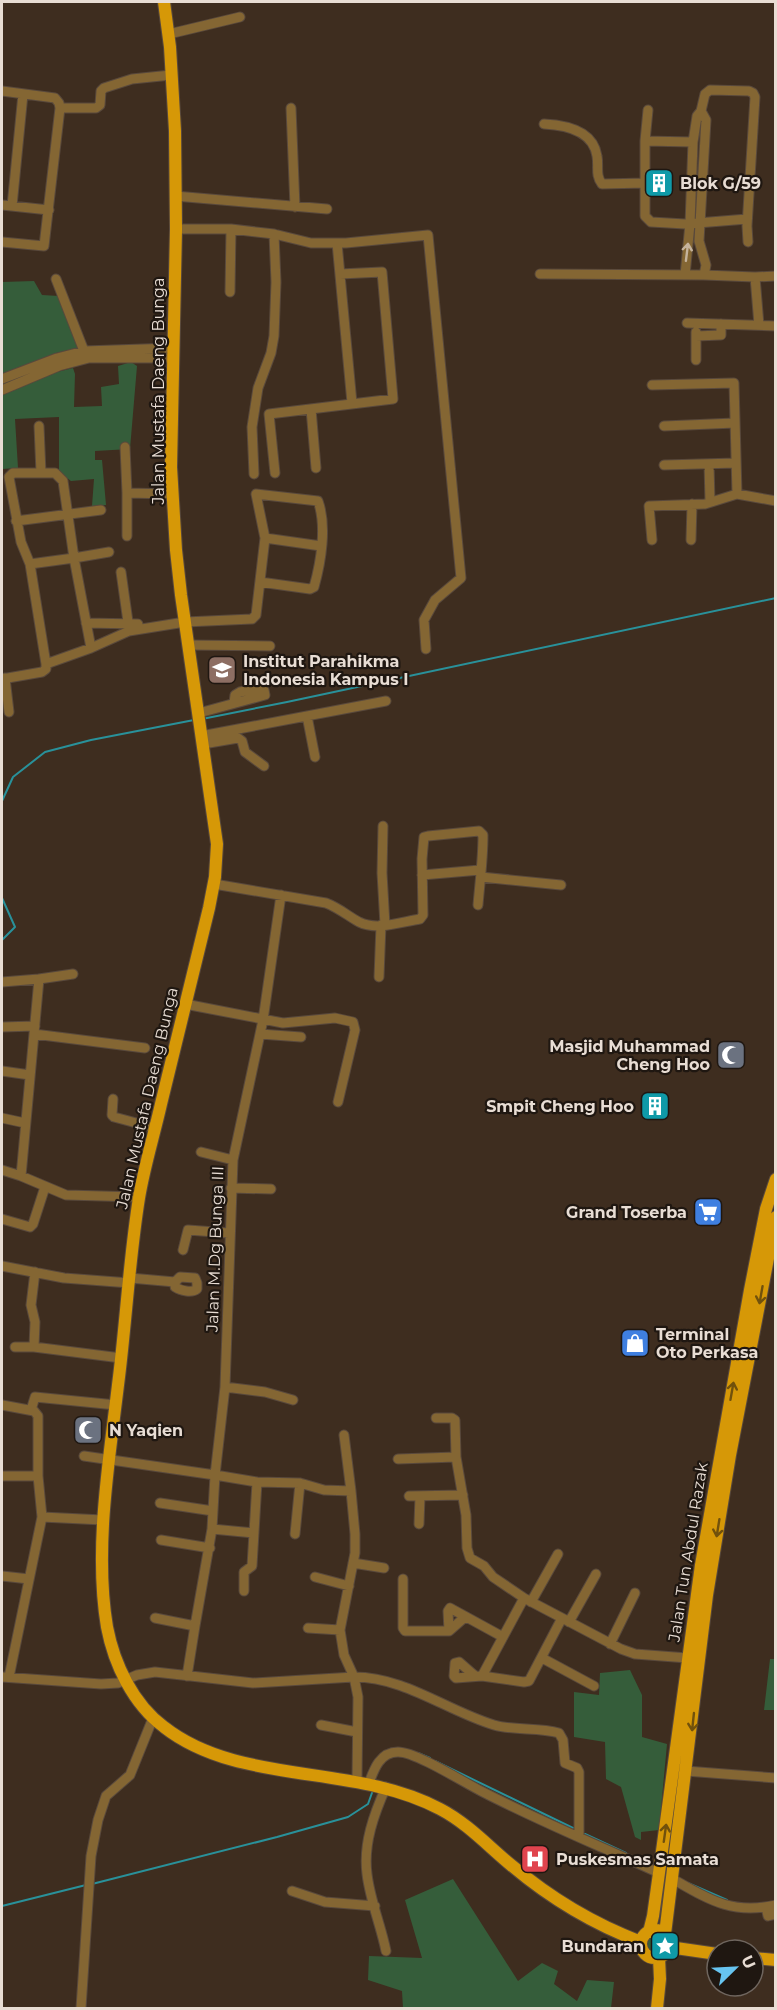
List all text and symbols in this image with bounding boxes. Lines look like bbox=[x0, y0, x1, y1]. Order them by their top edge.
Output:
building icon: Blok G/59 bbox=[643, 167, 675, 199]
place label: Blok G/59 bbox=[680, 174, 761, 193]
one-way arrow bbox=[682, 242, 693, 262]
street label: Jalan Mustafa Daeng Bunga bbox=[149, 278, 168, 505]
place label: Institut Parahikma Indonesia Kampus I bbox=[243, 652, 408, 689]
school or university icon: Institut Parahikma Indonesia Kampus I bbox=[206, 654, 238, 686]
street label: Jalan Mustafa Daeng Bunga bbox=[112, 985, 182, 1212]
place label: Masjid Muhammad Cheng Hoo bbox=[549, 1037, 710, 1074]
mosque icon: Masjid Muhammad Cheng Hoo bbox=[715, 1039, 747, 1071]
building icon: Smpit Cheng Hoo bbox=[639, 1090, 671, 1122]
place label: Smpit Cheng Hoo bbox=[486, 1097, 634, 1116]
street label: Jalan M.Dg Bunga III bbox=[203, 1166, 227, 1333]
supermarket icon: Grand Toserba bbox=[692, 1196, 724, 1228]
place label: Grand Toserba bbox=[566, 1203, 687, 1222]
one-way arrow bbox=[756, 1285, 767, 1305]
place label: Terminal Oto Perkasa bbox=[656, 1325, 758, 1362]
shop icon: Terminal Oto Perkasa bbox=[619, 1327, 651, 1359]
one-way arrow bbox=[727, 1382, 738, 1401]
mosque icon: N Yaqien bbox=[72, 1414, 104, 1446]
place label: N Yaqien bbox=[109, 1421, 183, 1440]
street label: Jalan Tun Abdul Razak bbox=[664, 1460, 712, 1644]
one-way arrow bbox=[712, 1518, 723, 1538]
one-way arrow bbox=[687, 1711, 698, 1731]
one-way arrow bbox=[659, 1824, 670, 1843]
hospital icon: Puskesmas Samata bbox=[519, 1843, 551, 1875]
place label: Puskesmas Samata bbox=[556, 1850, 719, 1869]
place icon: Bundaran bbox=[649, 1930, 681, 1962]
place label: Bundaran bbox=[562, 1937, 644, 1956]
north arrow bbox=[705, 1938, 765, 1998]
text: U bbox=[737, 1952, 759, 1972]

